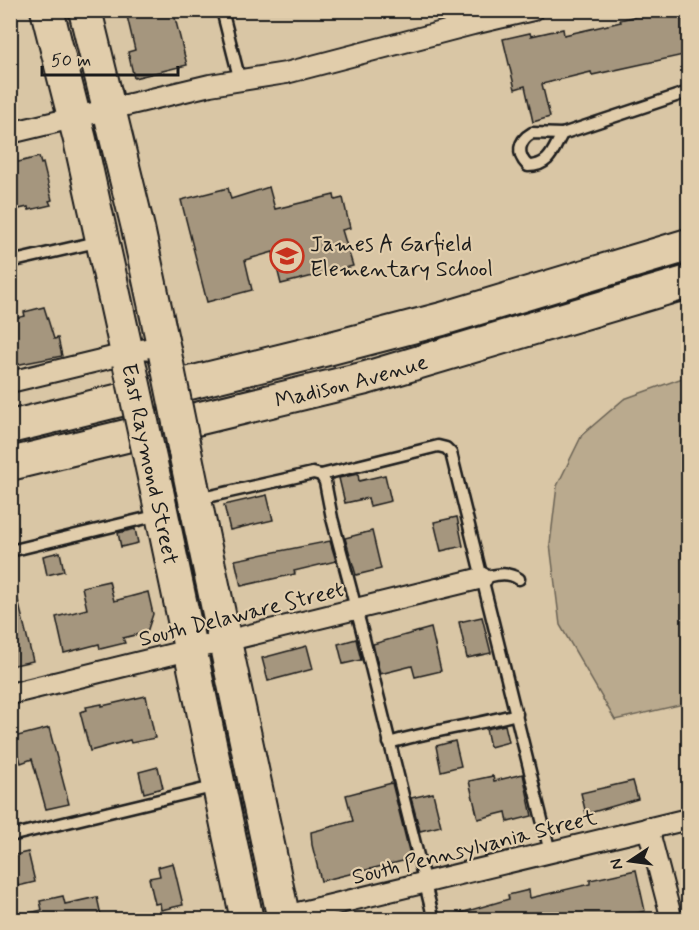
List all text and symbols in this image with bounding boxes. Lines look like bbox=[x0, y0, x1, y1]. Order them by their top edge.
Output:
scale bar bbox=[42, 39, 178, 77]
text: 50 m bbox=[51, 49, 91, 73]
place label: James A Garfield Elementary School bbox=[310, 231, 493, 284]
school or university icon: James A Garfield Elementary School bbox=[269, 238, 305, 274]
street label: Madison Avenue bbox=[272, 348, 431, 416]
street label: East Raymond Street bbox=[114, 361, 184, 568]
street label: South Delaware Street bbox=[136, 576, 347, 654]
street label: South Pennsylvania Street bbox=[349, 804, 600, 892]
north arrow bbox=[600, 831, 660, 891]
text: N bbox=[605, 856, 628, 872]

